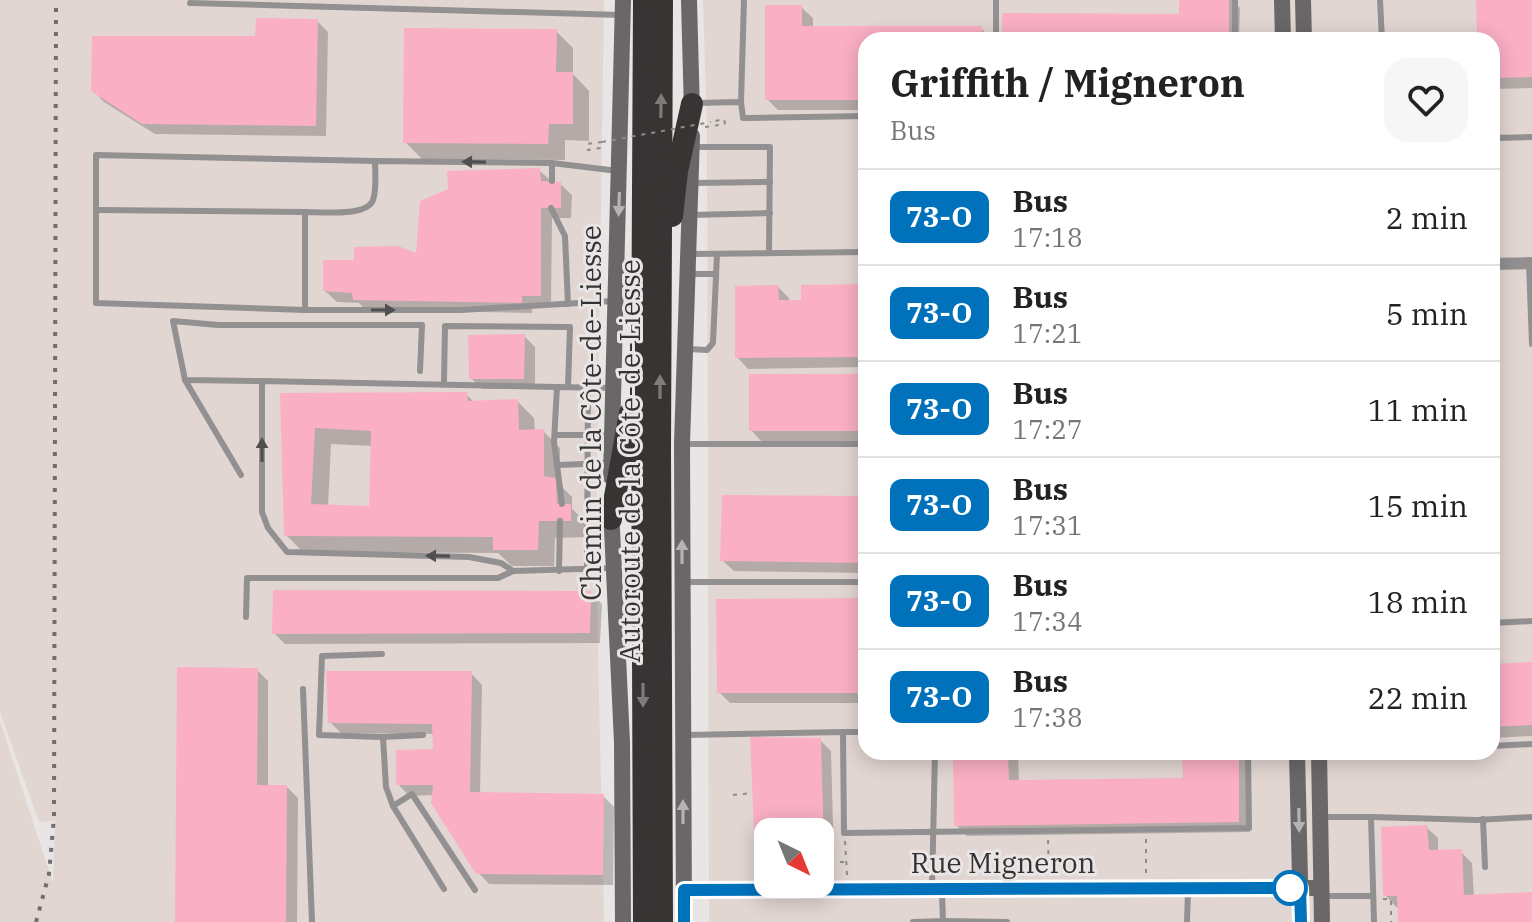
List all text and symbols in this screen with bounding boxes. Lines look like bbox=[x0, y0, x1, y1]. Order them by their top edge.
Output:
text: Griffith / Migneron bbox=[890, 58, 1245, 107]
button: heart bbox=[1384, 58, 1468, 142]
one-way arrow bbox=[655, 93, 667, 118]
text: Bus bbox=[890, 113, 936, 147]
one-way arrow bbox=[461, 156, 486, 168]
text: Bus bbox=[1013, 181, 1068, 220]
one-way arrow bbox=[612, 192, 625, 217]
text: 73-O bbox=[906, 198, 973, 235]
text: 2 min bbox=[1386, 198, 1468, 237]
text: 17:18 bbox=[1013, 220, 1082, 254]
street label: Chemin de la Côte-de-Liesse bbox=[572, 225, 609, 601]
street label: Autoroute de la Côte-de-Liesse bbox=[611, 259, 648, 663]
text: Bus bbox=[1013, 277, 1068, 316]
text: 73-O bbox=[906, 294, 973, 331]
text: 5 min bbox=[1386, 294, 1468, 333]
one-way arrow bbox=[371, 304, 396, 316]
text: 17:21 bbox=[1013, 316, 1082, 350]
text: Bus bbox=[1013, 373, 1068, 412]
one-way arrow bbox=[654, 374, 666, 399]
text: 73-O bbox=[906, 390, 973, 427]
text: 11 min bbox=[1368, 390, 1468, 429]
text: 17:27 bbox=[1013, 412, 1082, 446]
one-way arrow bbox=[256, 437, 268, 462]
text: Bus bbox=[1013, 469, 1068, 508]
text: 73-O bbox=[906, 486, 973, 523]
text: 15 min bbox=[1368, 486, 1468, 525]
text: 17:31 bbox=[1013, 508, 1082, 542]
one-way arrow bbox=[676, 539, 688, 564]
one-way arrow bbox=[425, 550, 450, 563]
text: Bus bbox=[1013, 565, 1068, 604]
text: 73-O bbox=[906, 582, 973, 619]
text: 18 min bbox=[1368, 582, 1468, 621]
text: 17:34 bbox=[1013, 604, 1082, 638]
text: Bus bbox=[1013, 661, 1068, 700]
text: 73-O bbox=[906, 678, 973, 715]
text: 22 min bbox=[1368, 678, 1468, 717]
one-way arrow bbox=[637, 683, 649, 708]
text: 17:38 bbox=[1013, 700, 1082, 734]
one-way arrow bbox=[677, 799, 689, 824]
one-way arrow bbox=[1292, 808, 1305, 833]
north arrow bbox=[754, 818, 834, 898]
map controls bbox=[754, 818, 834, 898]
street label: Rue Migneron bbox=[911, 844, 1095, 881]
unlabelled marker bbox=[1273, 871, 1307, 905]

